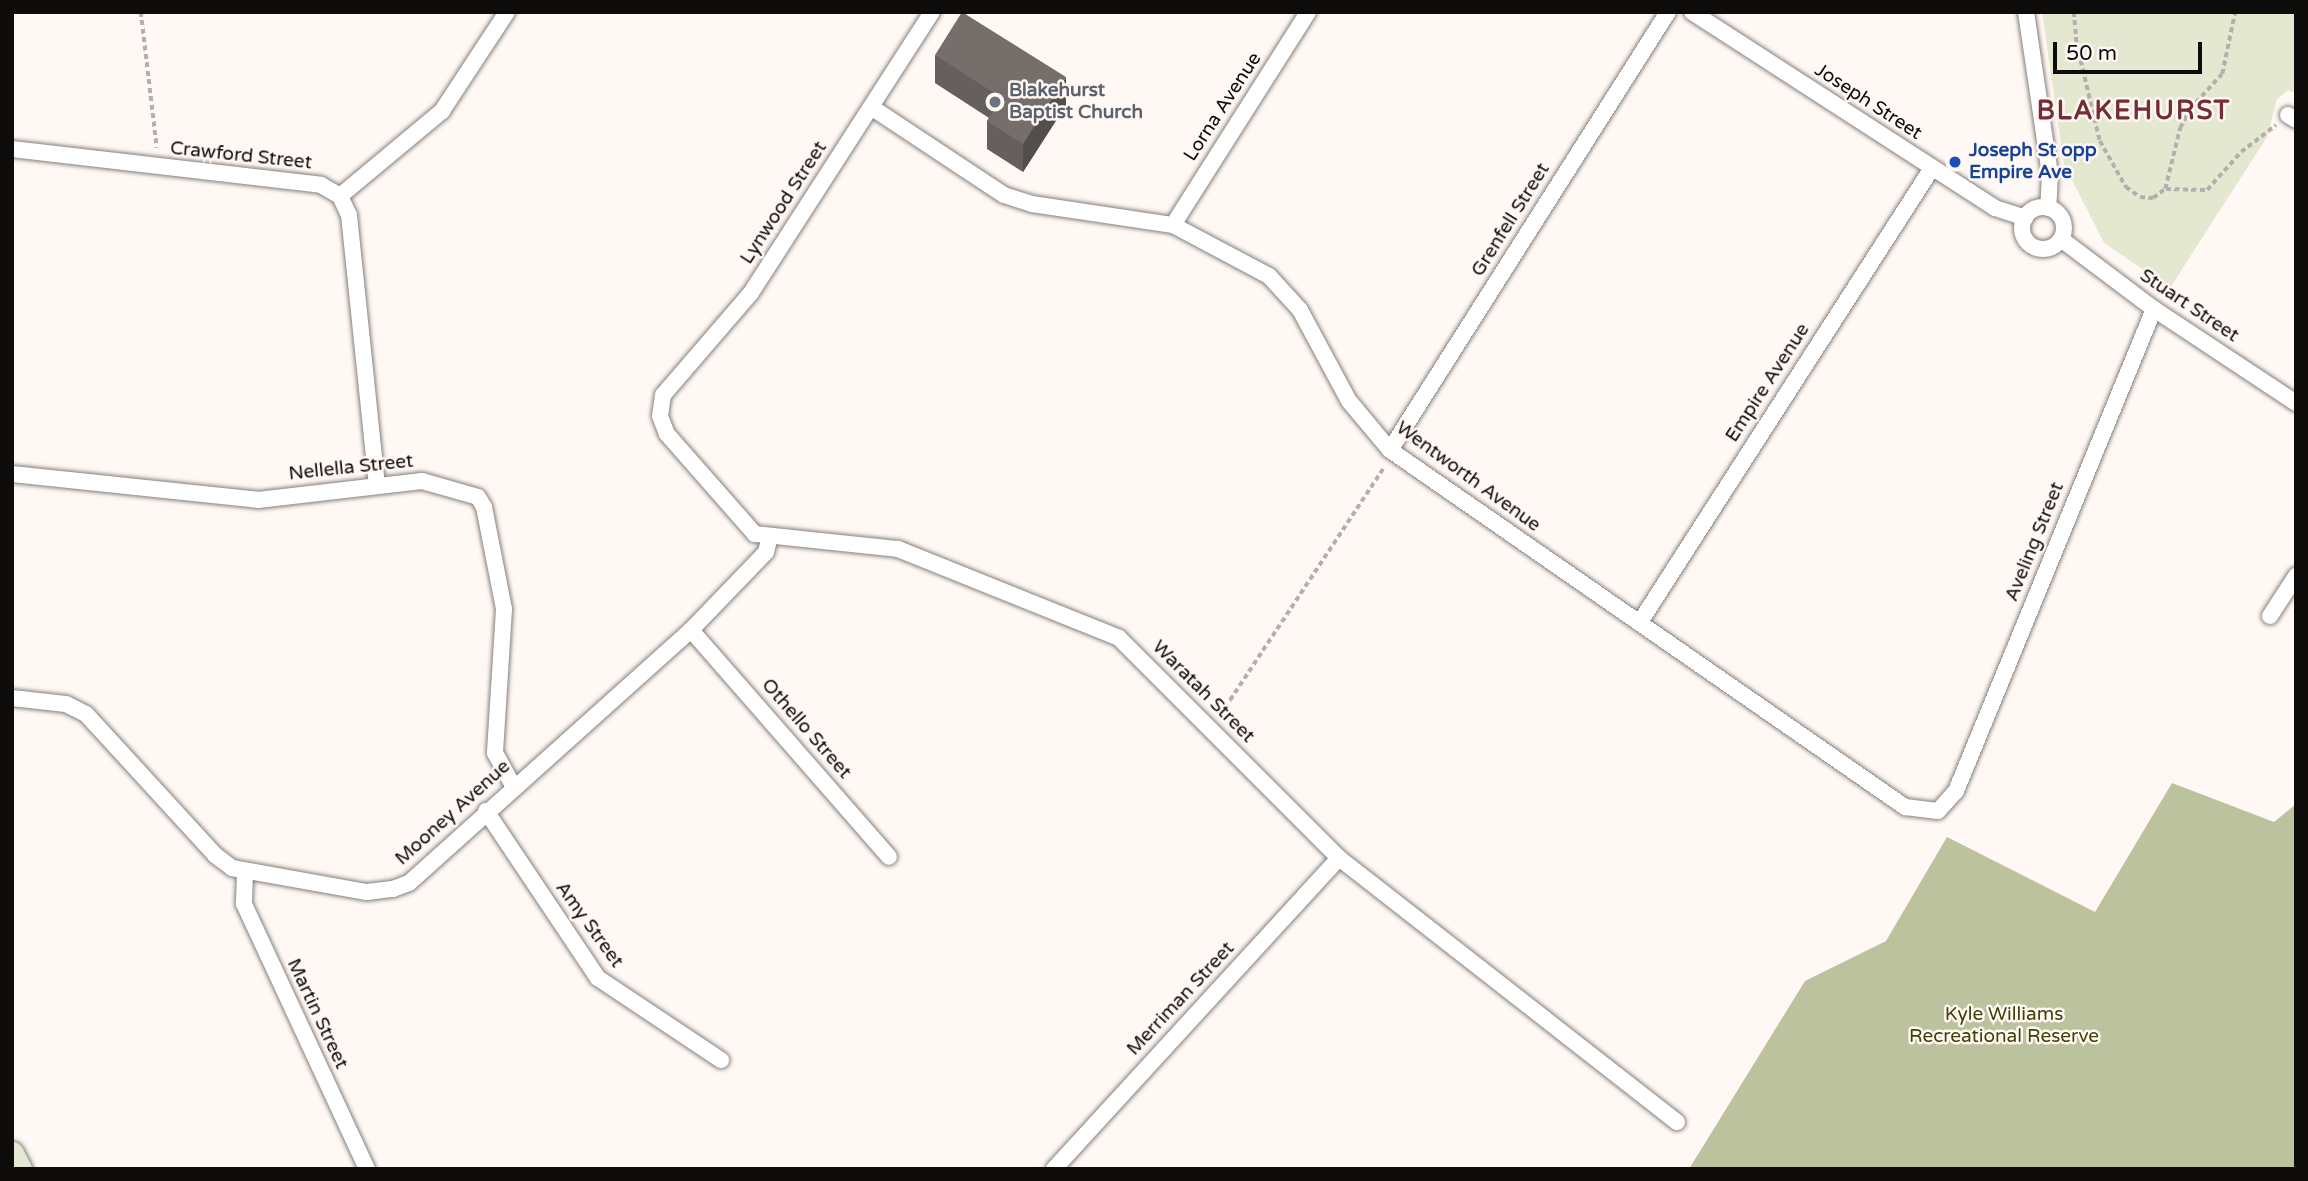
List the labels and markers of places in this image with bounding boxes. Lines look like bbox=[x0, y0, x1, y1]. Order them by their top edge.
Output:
place label: Blakehurst Baptist Church bbox=[1009, 80, 1143, 124]
marker: Blakehurst Baptist Church bbox=[987, 94, 1003, 110]
place label: Joseph St opp Empire Ave bbox=[1969, 140, 2097, 184]
marker: Joseph St opp Empire Ave bbox=[1947, 154, 1963, 170]

